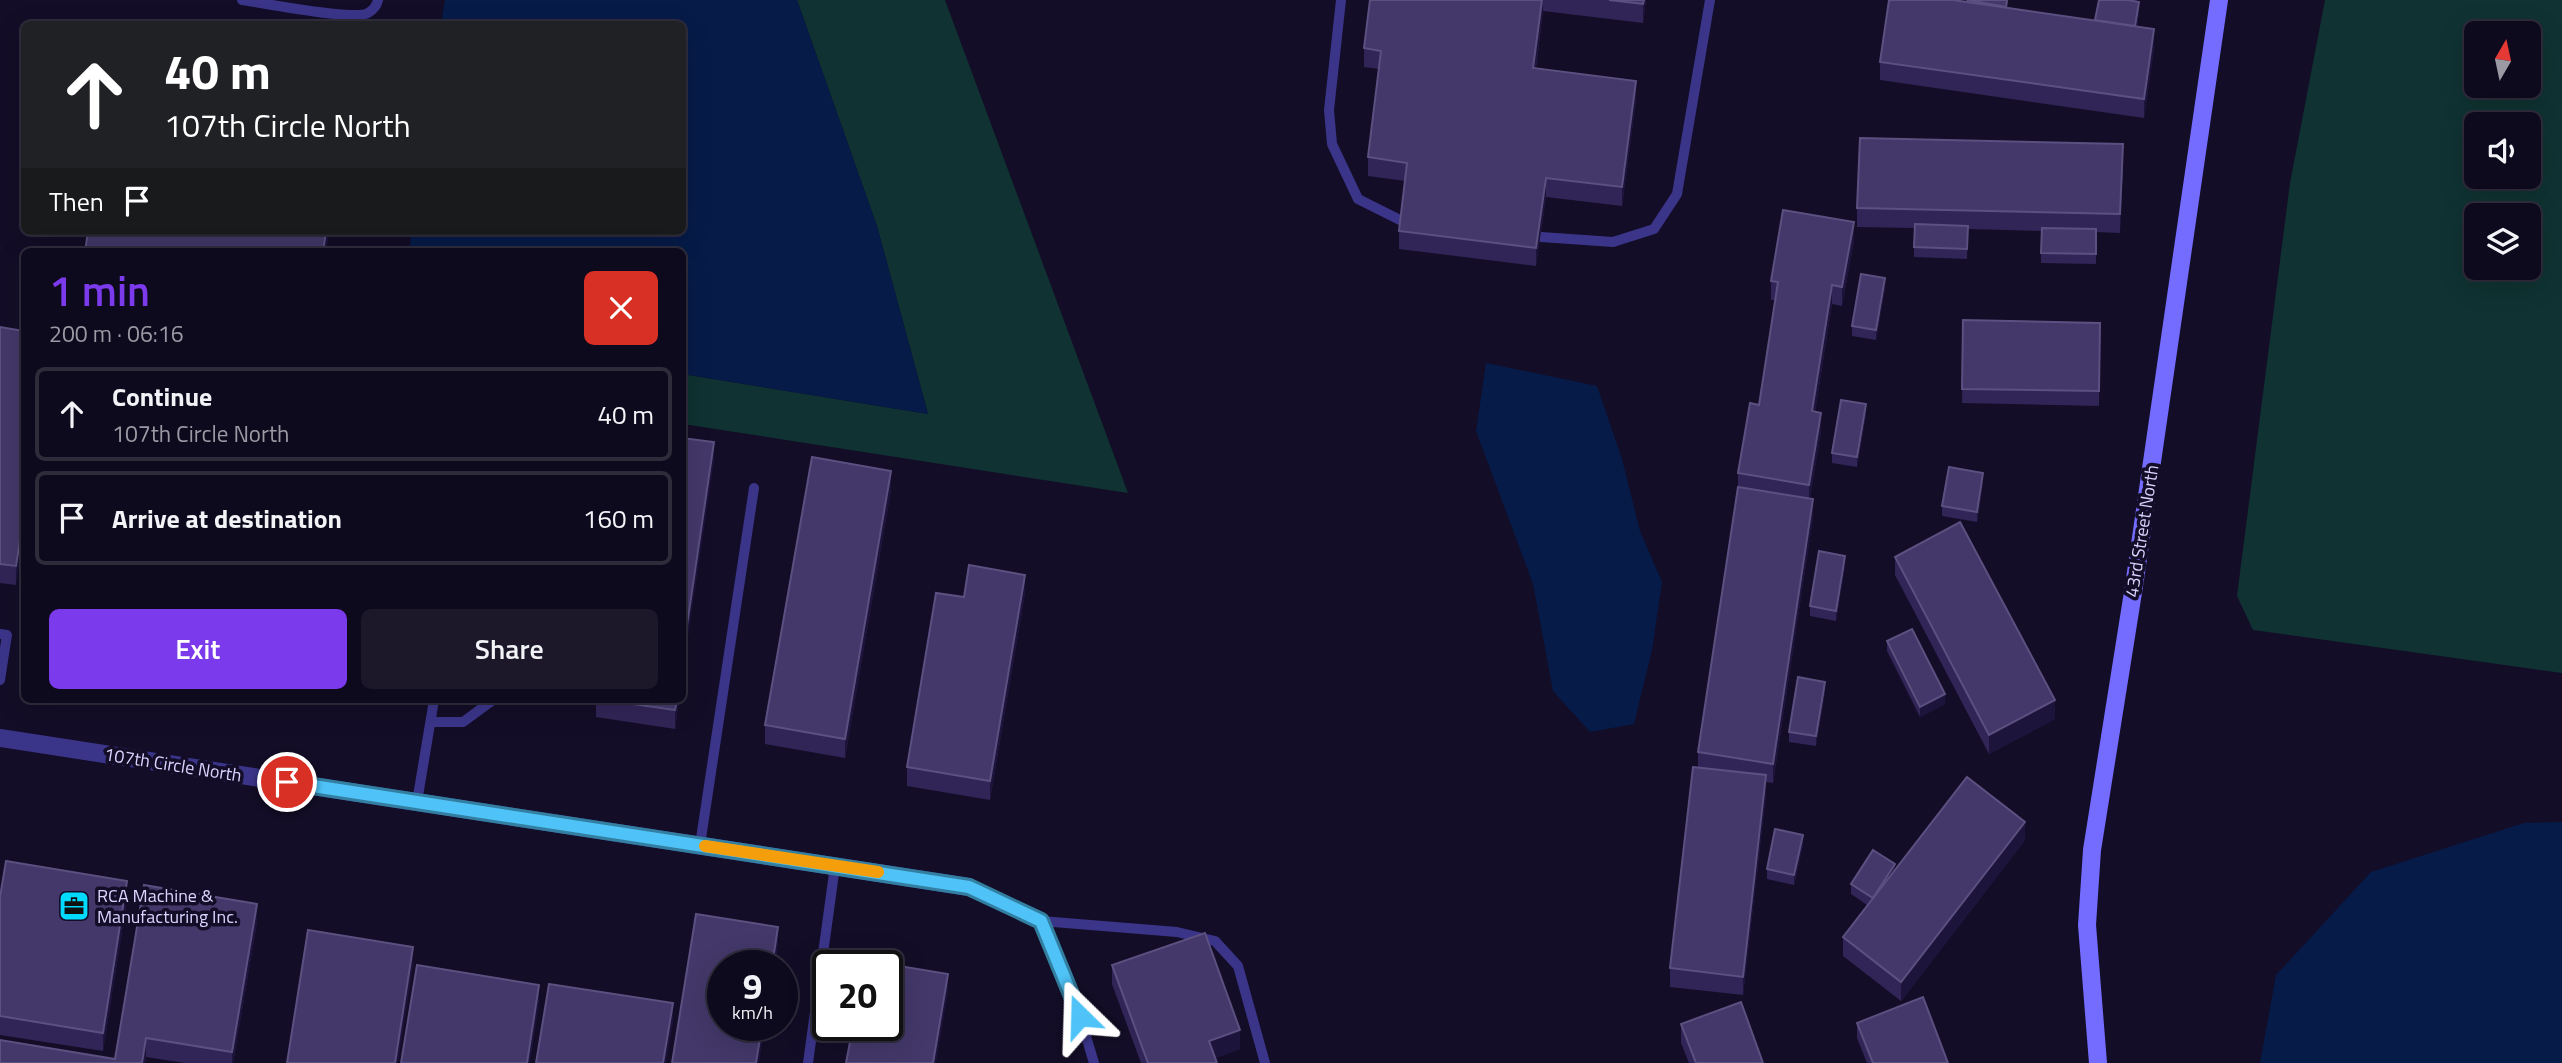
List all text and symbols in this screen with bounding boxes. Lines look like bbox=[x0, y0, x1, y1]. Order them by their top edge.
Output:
north arrow bbox=[2464, 21, 2541, 98]
map controls bbox=[2464, 21, 2541, 280]
text: 40 m bbox=[164, 33, 271, 108]
icon: ahead bbox=[49, 49, 140, 140]
text: 107th Circle North bbox=[164, 101, 411, 149]
button: sound bbox=[2464, 112, 2541, 189]
text: Then bbox=[49, 182, 104, 221]
icon: arrive bbox=[118, 182, 156, 220]
button: layers bbox=[2464, 203, 2541, 280]
text: 1 min bbox=[49, 258, 150, 322]
button: close bbox=[584, 271, 658, 345]
text: 200 m · 06:16 bbox=[49, 316, 184, 351]
text: Continue bbox=[112, 377, 212, 416]
icon: ahead bbox=[53, 395, 91, 433]
text: 40 m bbox=[597, 395, 654, 434]
text: 107th Circle North bbox=[112, 416, 289, 451]
street label: 43rd Street North bbox=[2118, 463, 2165, 599]
icon: arrive bbox=[53, 499, 91, 537]
text: Arrive at destination bbox=[112, 499, 342, 538]
text: 160 m bbox=[583, 499, 654, 538]
button: Exit bbox=[49, 609, 347, 689]
button: Share bbox=[361, 609, 658, 689]
street label: 107th Circle North bbox=[102, 740, 244, 789]
pin bbox=[257, 752, 317, 812]
icon: arrive bbox=[268, 763, 306, 801]
place label: RCA Machine & Manufacturing Inc. bbox=[97, 882, 238, 930]
office icon: RCA Machine & Manufacturing Inc. bbox=[57, 889, 91, 923]
speed limit sign: 20 bbox=[812, 950, 903, 1041]
text: 9 bbox=[743, 959, 762, 1013]
position arrow bbox=[1043, 979, 1117, 1053]
text: km/h bbox=[732, 999, 773, 1026]

